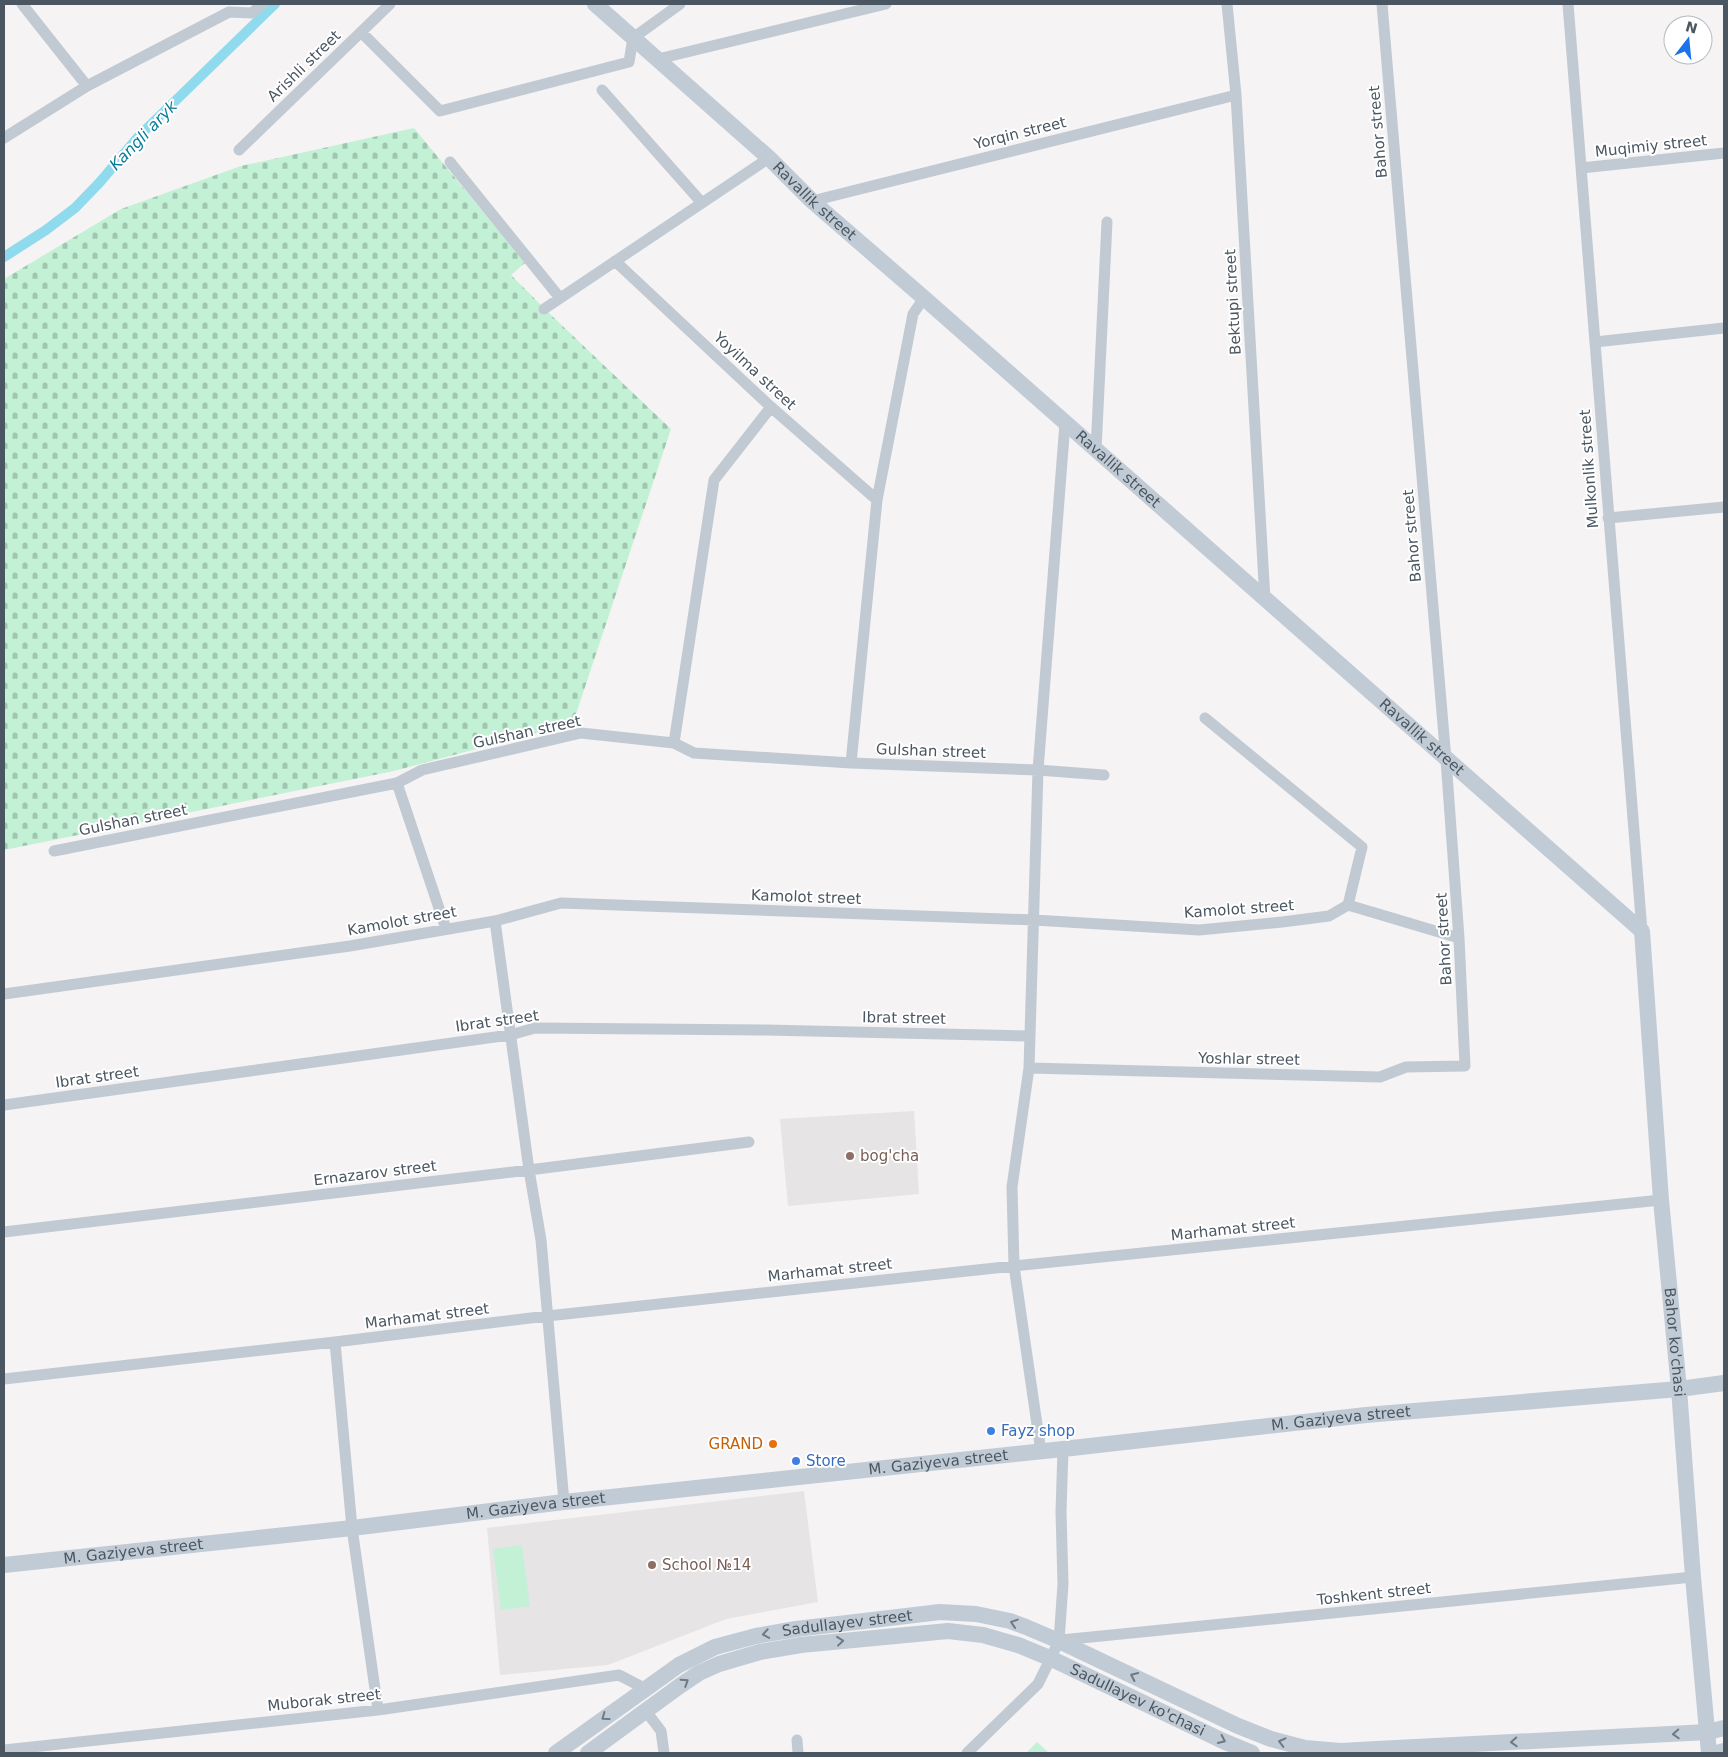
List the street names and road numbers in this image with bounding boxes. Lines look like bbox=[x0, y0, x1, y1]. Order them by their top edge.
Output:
street label: Arishli street bbox=[264, 26, 344, 105]
street label: Bahor street bbox=[1365, 85, 1391, 179]
street label: Yorqin street bbox=[971, 113, 1068, 153]
street label: Muqimiy street bbox=[1594, 131, 1708, 161]
street label: Ravallik street bbox=[769, 158, 860, 244]
street label: Bektupi street bbox=[1221, 249, 1245, 355]
street label: Yoyilma street bbox=[709, 328, 800, 414]
street label: Mulkonlik street bbox=[1576, 409, 1602, 529]
street label: Ravallik street bbox=[1072, 427, 1164, 511]
street label: Bahor street bbox=[1399, 489, 1425, 583]
street label: Ravallik street bbox=[1376, 695, 1468, 779]
street label: Gulshan street bbox=[471, 712, 583, 752]
street label: Gulshan street bbox=[876, 740, 986, 762]
street label: Gulshan street bbox=[77, 801, 189, 839]
street label: Kamolot street bbox=[751, 886, 862, 908]
street label: Bahor street bbox=[1433, 892, 1455, 986]
street label: Kamolot street bbox=[1183, 896, 1295, 922]
street label: Kamolot street bbox=[346, 903, 458, 939]
street label: Ibrat street bbox=[454, 1006, 540, 1036]
street label: Ibrat street bbox=[862, 1008, 946, 1028]
street label: Yoshlar street bbox=[1197, 1049, 1300, 1069]
street label: Ibrat street bbox=[54, 1062, 140, 1092]
street label: Ernazarov street bbox=[313, 1157, 438, 1189]
street label: Marhamat street bbox=[1170, 1214, 1296, 1244]
street label: Marhamat street bbox=[767, 1255, 893, 1285]
street label: Bahor ko'chasi bbox=[1660, 1287, 1689, 1397]
street label: Marhamat street bbox=[364, 1299, 490, 1333]
street label: M. Gaziyeva street bbox=[1270, 1402, 1412, 1435]
street label: M. Gaziyeva street bbox=[868, 1446, 1009, 1479]
street label: M. Gaziyeva street bbox=[465, 1489, 606, 1523]
street label: M. Gaziyeva street bbox=[63, 1535, 204, 1568]
street label: Toshkent street bbox=[1315, 1579, 1432, 1609]
street label: Sadullayev street bbox=[781, 1606, 913, 1640]
street label: Sadullayev ko'chasi bbox=[1067, 1660, 1208, 1740]
street label: Muborak street bbox=[266, 1685, 382, 1715]

